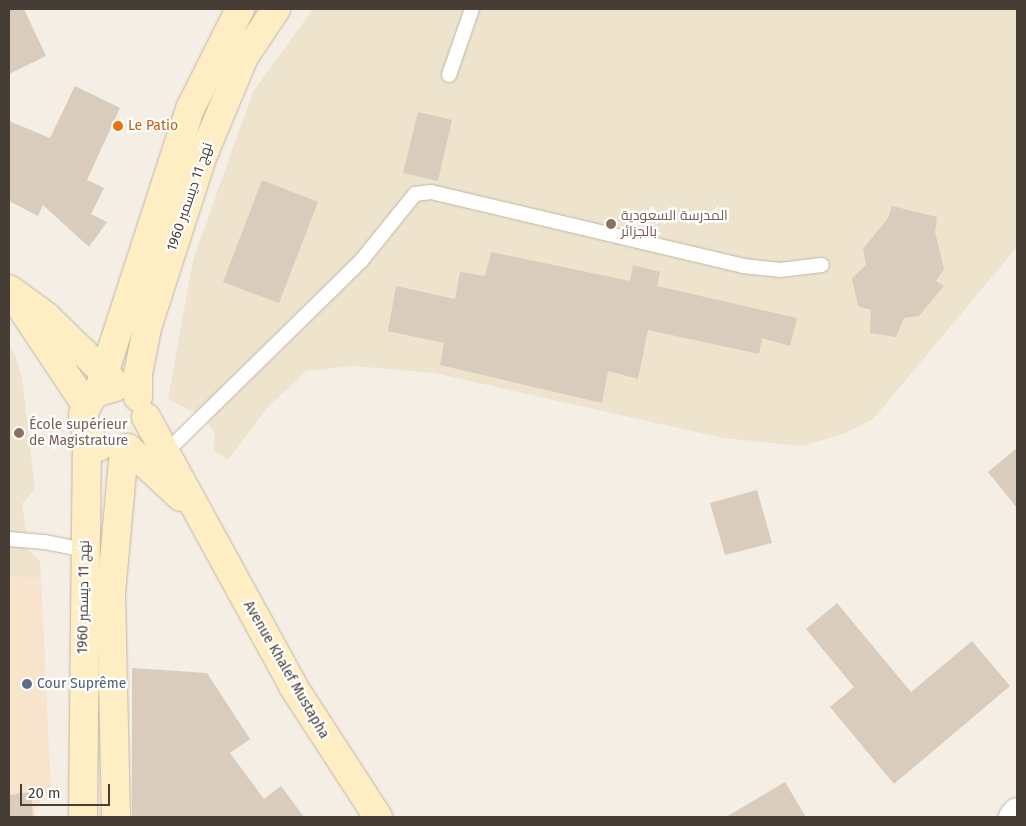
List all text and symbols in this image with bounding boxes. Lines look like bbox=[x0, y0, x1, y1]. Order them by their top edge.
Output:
place label: Le Patio bbox=[128, 118, 178, 134]
marker: Le Patio bbox=[112, 120, 124, 132]
street label: نهج 11 ديسمبر 1960 bbox=[164, 140, 216, 254]
place label: المدرسة السعودية بالجزائر bbox=[621, 208, 728, 240]
marker: المدرسة السعودية بالجزائر bbox=[605, 218, 617, 230]
place label: École supérieur de Magistrature bbox=[29, 417, 128, 450]
marker: École supérieur de Magistrature bbox=[13, 427, 25, 439]
street label: نهج 11 ديسمبر 1960 bbox=[75, 540, 93, 654]
street label: Avenue Khalef Mustapha bbox=[240, 598, 332, 742]
place label: Cour Suprême bbox=[37, 676, 126, 692]
marker: Cour Suprême bbox=[21, 678, 33, 690]
scale bar bbox=[22, 774, 112, 806]
text: 20 m bbox=[28, 784, 61, 802]

